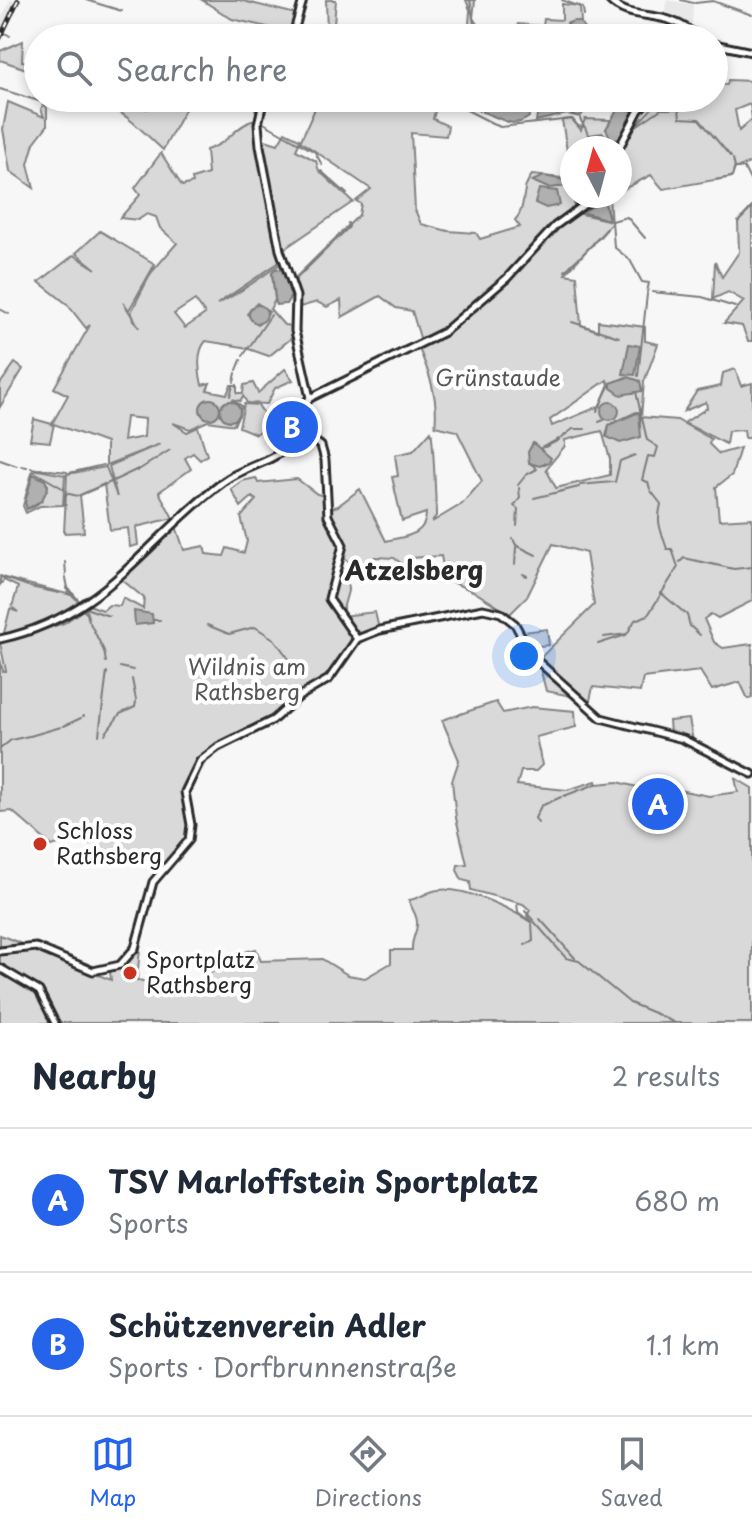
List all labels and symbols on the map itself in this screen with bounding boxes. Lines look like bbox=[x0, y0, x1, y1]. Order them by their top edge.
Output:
north arrow bbox=[560, 136, 632, 208]
park label: Grünstaude bbox=[435, 360, 561, 393]
pin: B bbox=[266, 397, 318, 457]
district label: Atzelsberg bbox=[344, 550, 483, 589]
your location bbox=[504, 636, 544, 676]
park label: Wildnis am Rathsberg bbox=[188, 649, 306, 707]
pin: A bbox=[632, 774, 684, 834]
place label: Schloss Rathsberg bbox=[56, 813, 162, 871]
marker: Schloss Rathsberg bbox=[31, 835, 49, 853]
place label: Sportplatz Rathsberg bbox=[146, 942, 255, 1000]
marker: Sportplatz Rathsberg bbox=[121, 964, 139, 982]

